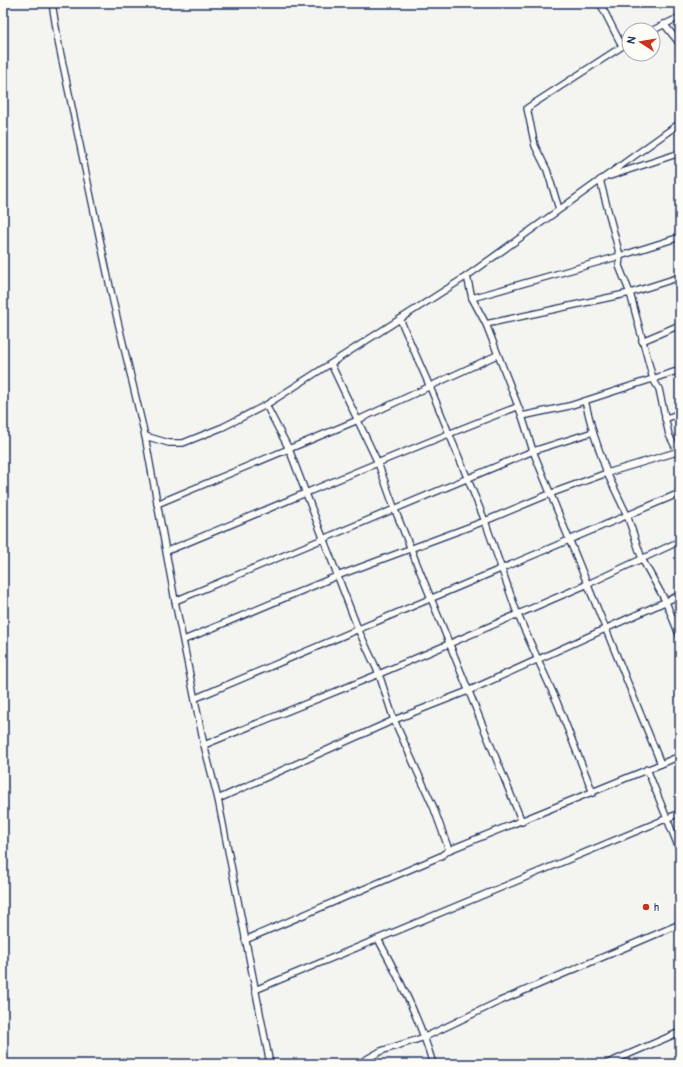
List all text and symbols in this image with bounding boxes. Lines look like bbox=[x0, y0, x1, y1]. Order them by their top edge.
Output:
north arrow bbox=[621, 22, 661, 62]
text: N bbox=[625, 34, 639, 45]
place label: h bbox=[654, 901, 659, 914]
marker: h bbox=[641, 902, 651, 912]

